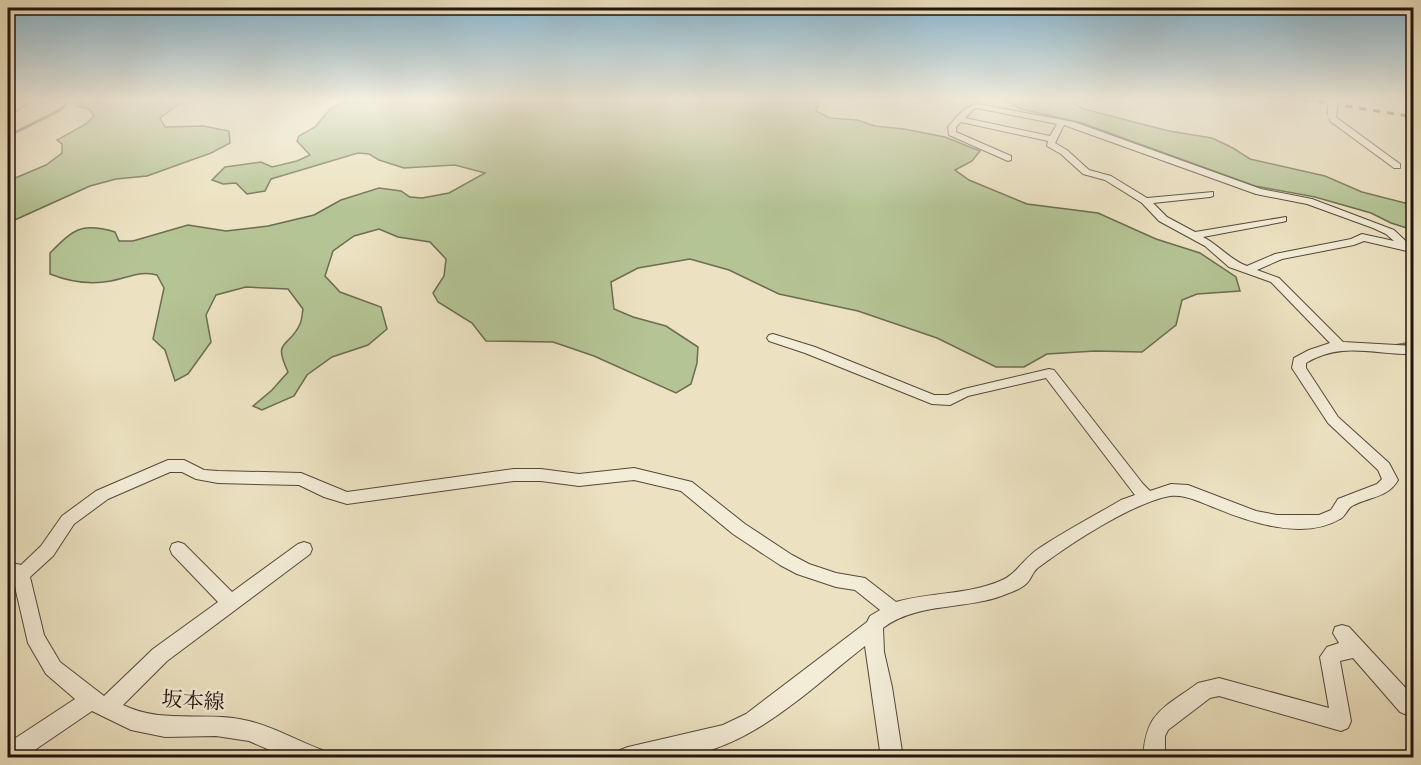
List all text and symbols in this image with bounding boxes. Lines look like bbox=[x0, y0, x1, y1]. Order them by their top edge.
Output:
street label: 坂本線 bbox=[161, 688, 225, 714]

